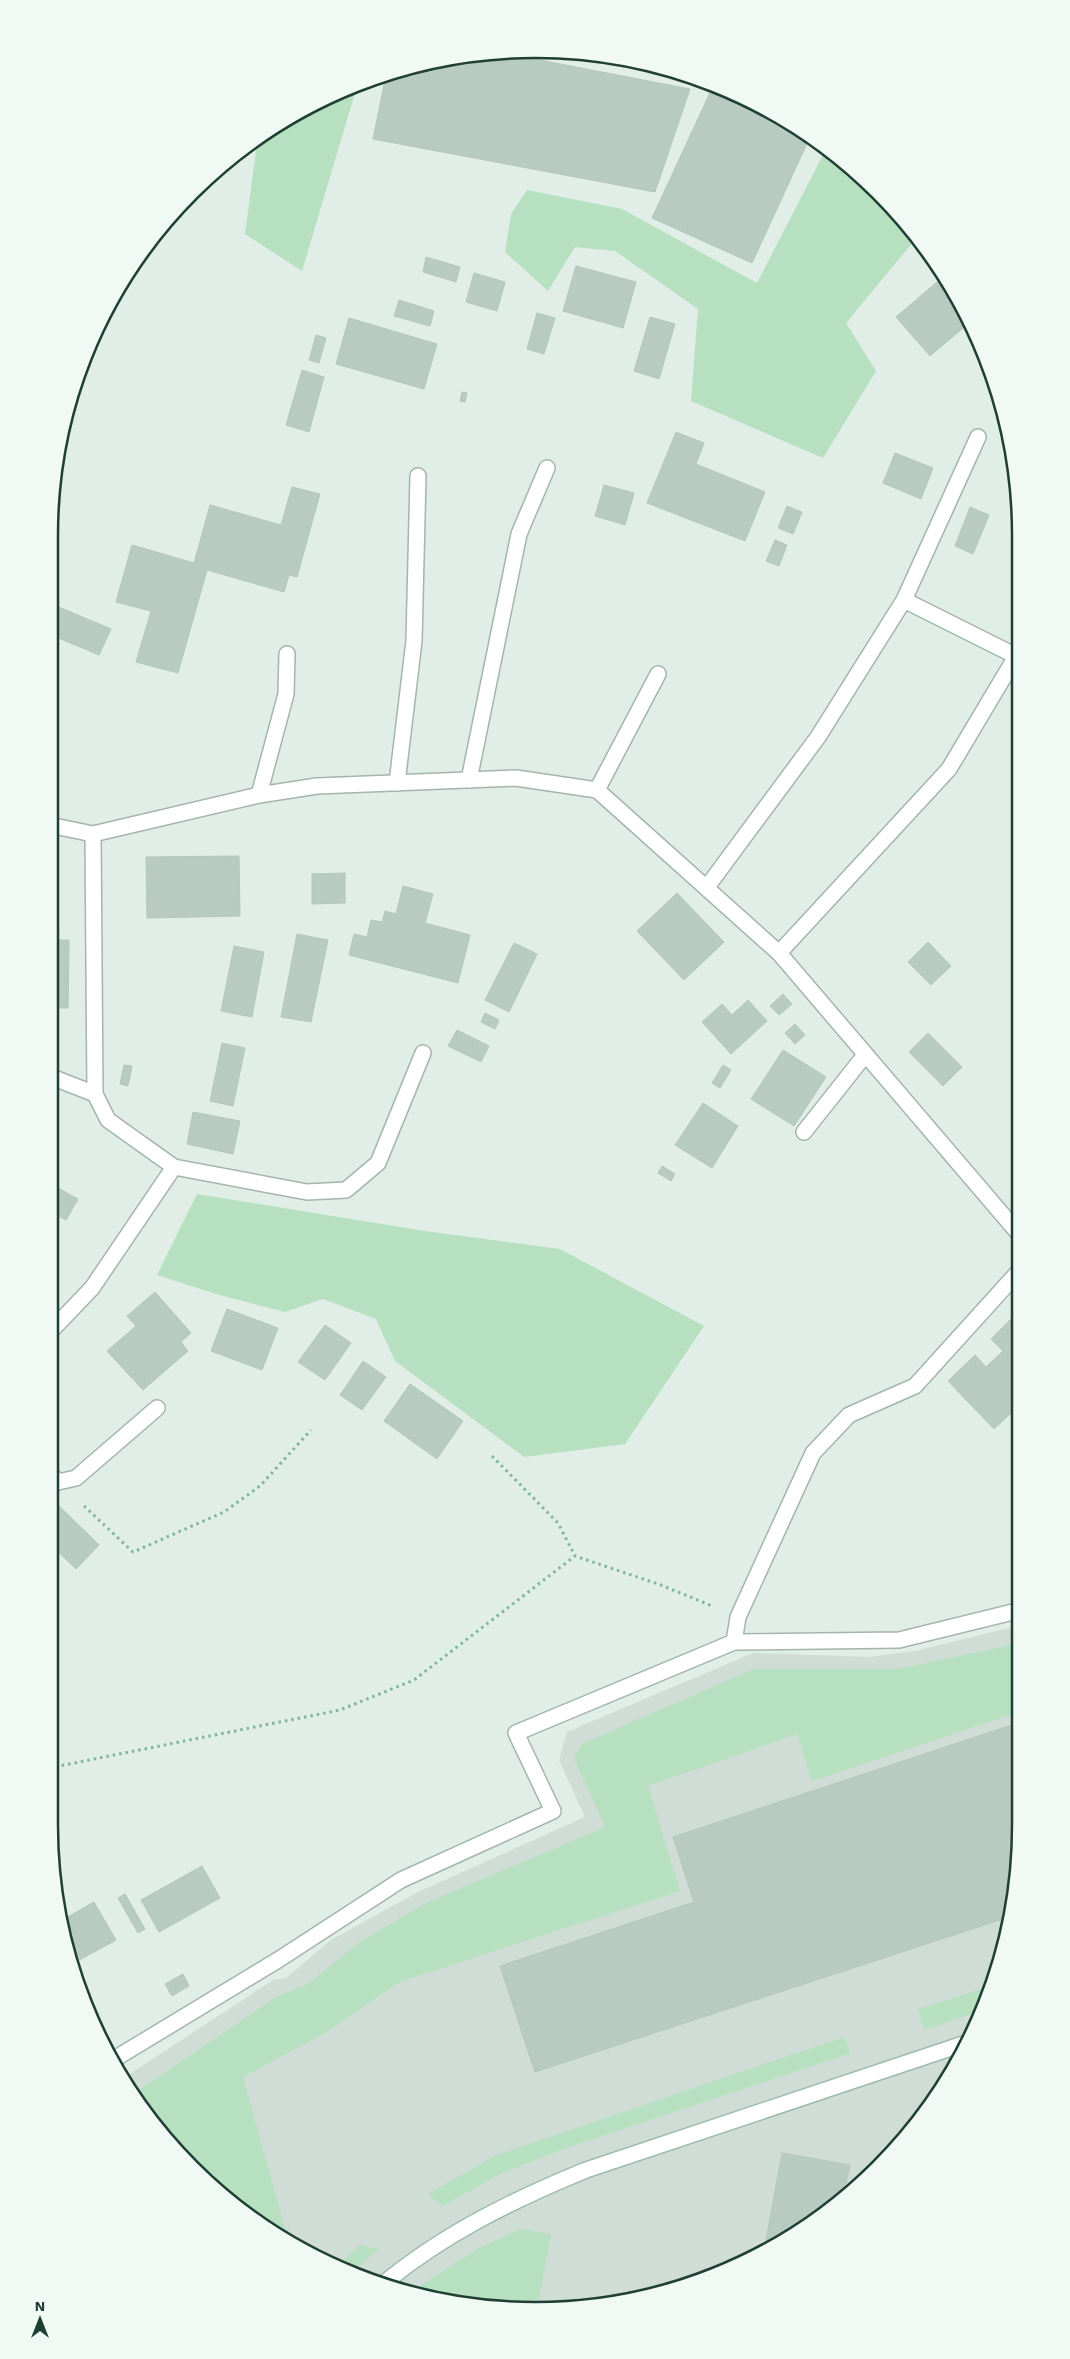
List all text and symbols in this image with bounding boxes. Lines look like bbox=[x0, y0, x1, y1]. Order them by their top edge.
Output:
north arrow bbox=[15, 2294, 65, 2344]
text: N bbox=[35, 2298, 45, 2314]

